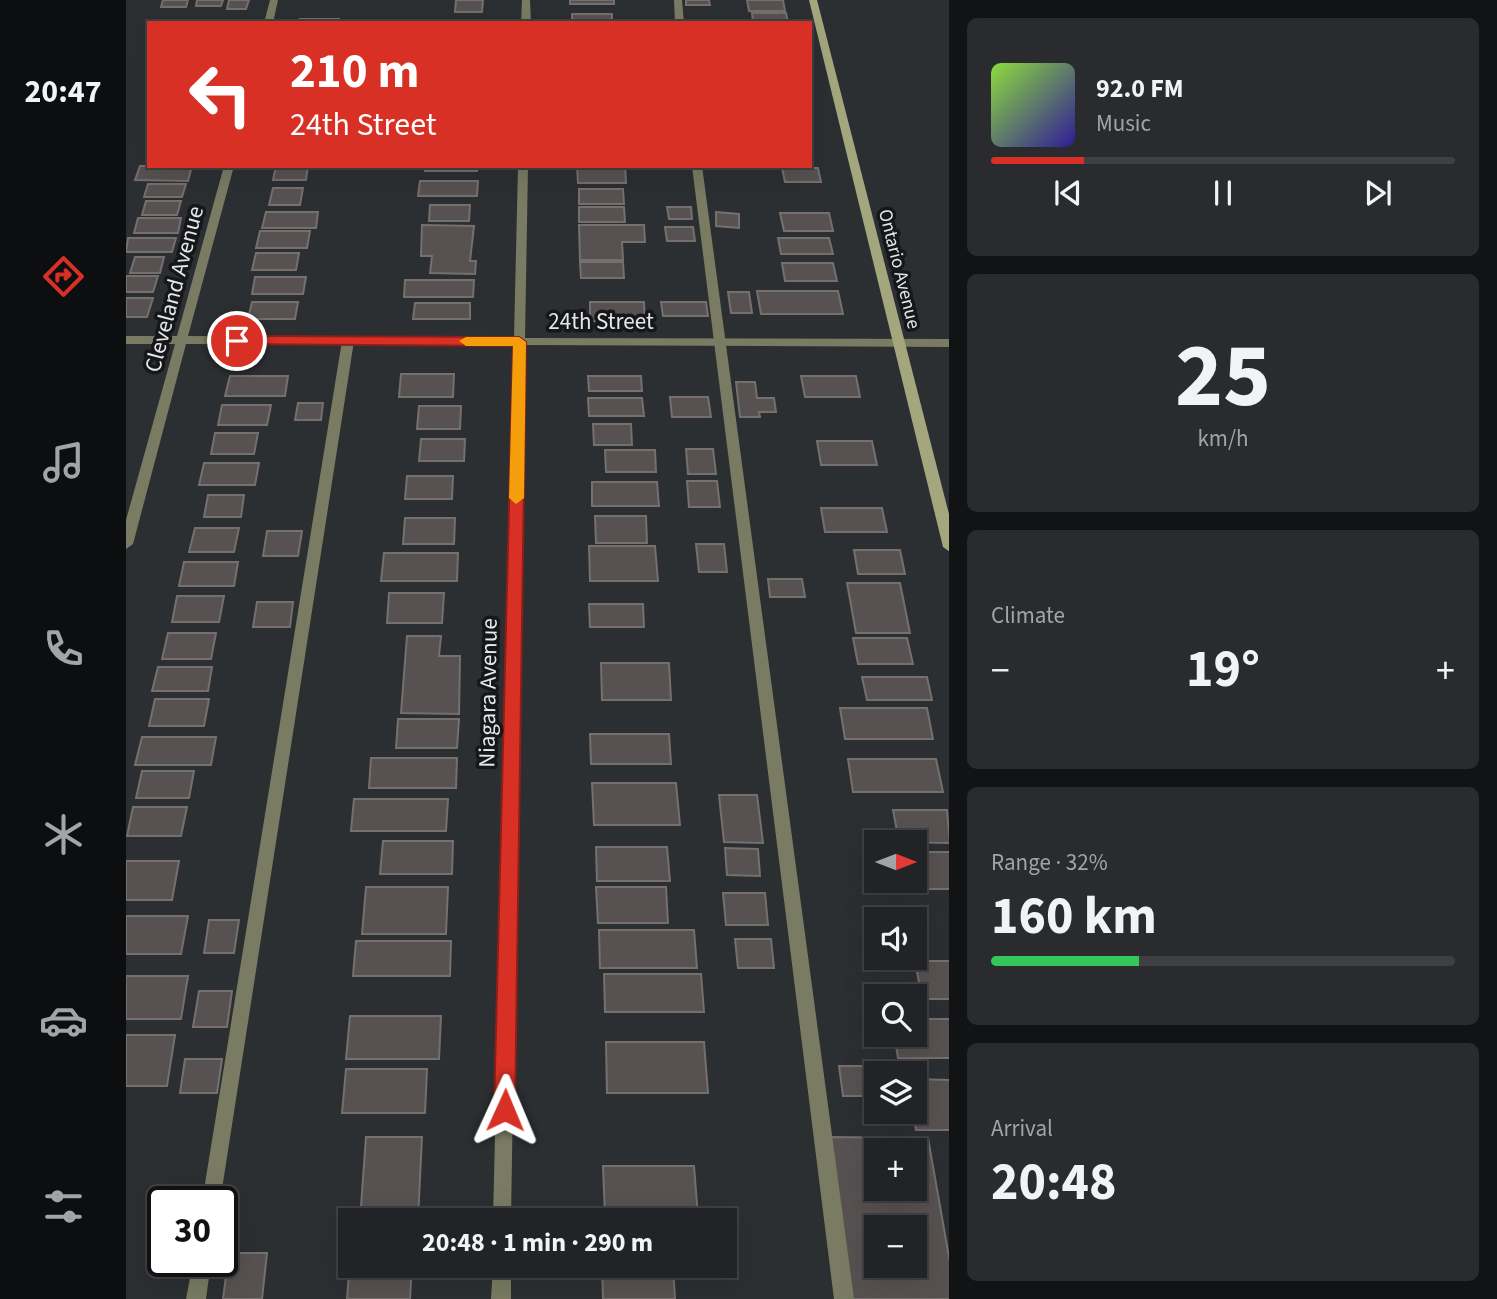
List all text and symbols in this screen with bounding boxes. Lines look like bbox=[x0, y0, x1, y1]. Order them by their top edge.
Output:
text: 210 m bbox=[290, 37, 419, 107]
icon: left bbox=[175, 49, 266, 140]
text: 20:47 bbox=[24, 69, 102, 115]
text: 92.0 FM bbox=[1096, 70, 1184, 107]
text: 24th Street bbox=[290, 102, 437, 148]
text: Music bbox=[1096, 107, 1151, 140]
icon: previous bbox=[1049, 174, 1087, 212]
icon: pause bbox=[1204, 174, 1242, 212]
icon: next bbox=[1359, 174, 1397, 212]
street label: Cleveland Avenue bbox=[136, 202, 212, 376]
street label: Ontario Avenue bbox=[871, 206, 927, 332]
icon: directions bbox=[39, 252, 88, 301]
street label: 24th Street bbox=[548, 305, 654, 338]
pin bbox=[207, 311, 267, 371]
text: 25 bbox=[1175, 312, 1271, 441]
icon: arrive bbox=[218, 322, 256, 360]
text: km/h bbox=[1197, 422, 1249, 455]
icon: music bbox=[39, 438, 88, 487]
text: Climate bbox=[991, 599, 1065, 632]
street label: Niagara Avenue bbox=[470, 618, 506, 768]
icon: phone bbox=[39, 624, 88, 673]
text: 19° bbox=[1186, 633, 1260, 707]
text: − bbox=[991, 644, 1010, 698]
text: + bbox=[1436, 644, 1455, 698]
icon: climate bbox=[39, 810, 88, 859]
north arrow bbox=[864, 830, 928, 892]
map controls bbox=[864, 830, 927, 1278]
text: Range · 32% bbox=[991, 846, 1108, 879]
text: 160 km bbox=[991, 880, 1157, 954]
button: sound bbox=[864, 907, 927, 970]
button: search bbox=[864, 984, 927, 1047]
icon: car bbox=[39, 996, 88, 1045]
button: layers bbox=[864, 1061, 927, 1124]
position arrow bbox=[468, 1073, 542, 1147]
text: Arrival bbox=[991, 1112, 1053, 1145]
button: + bbox=[864, 1138, 927, 1201]
text: 20:48 bbox=[991, 1146, 1116, 1220]
icon: filters bbox=[39, 1182, 88, 1231]
speed limit sign: 30 bbox=[147, 1186, 238, 1277]
button: − bbox=[864, 1215, 927, 1278]
text: 20:48 · 1 min · 290 m bbox=[422, 1224, 653, 1261]

